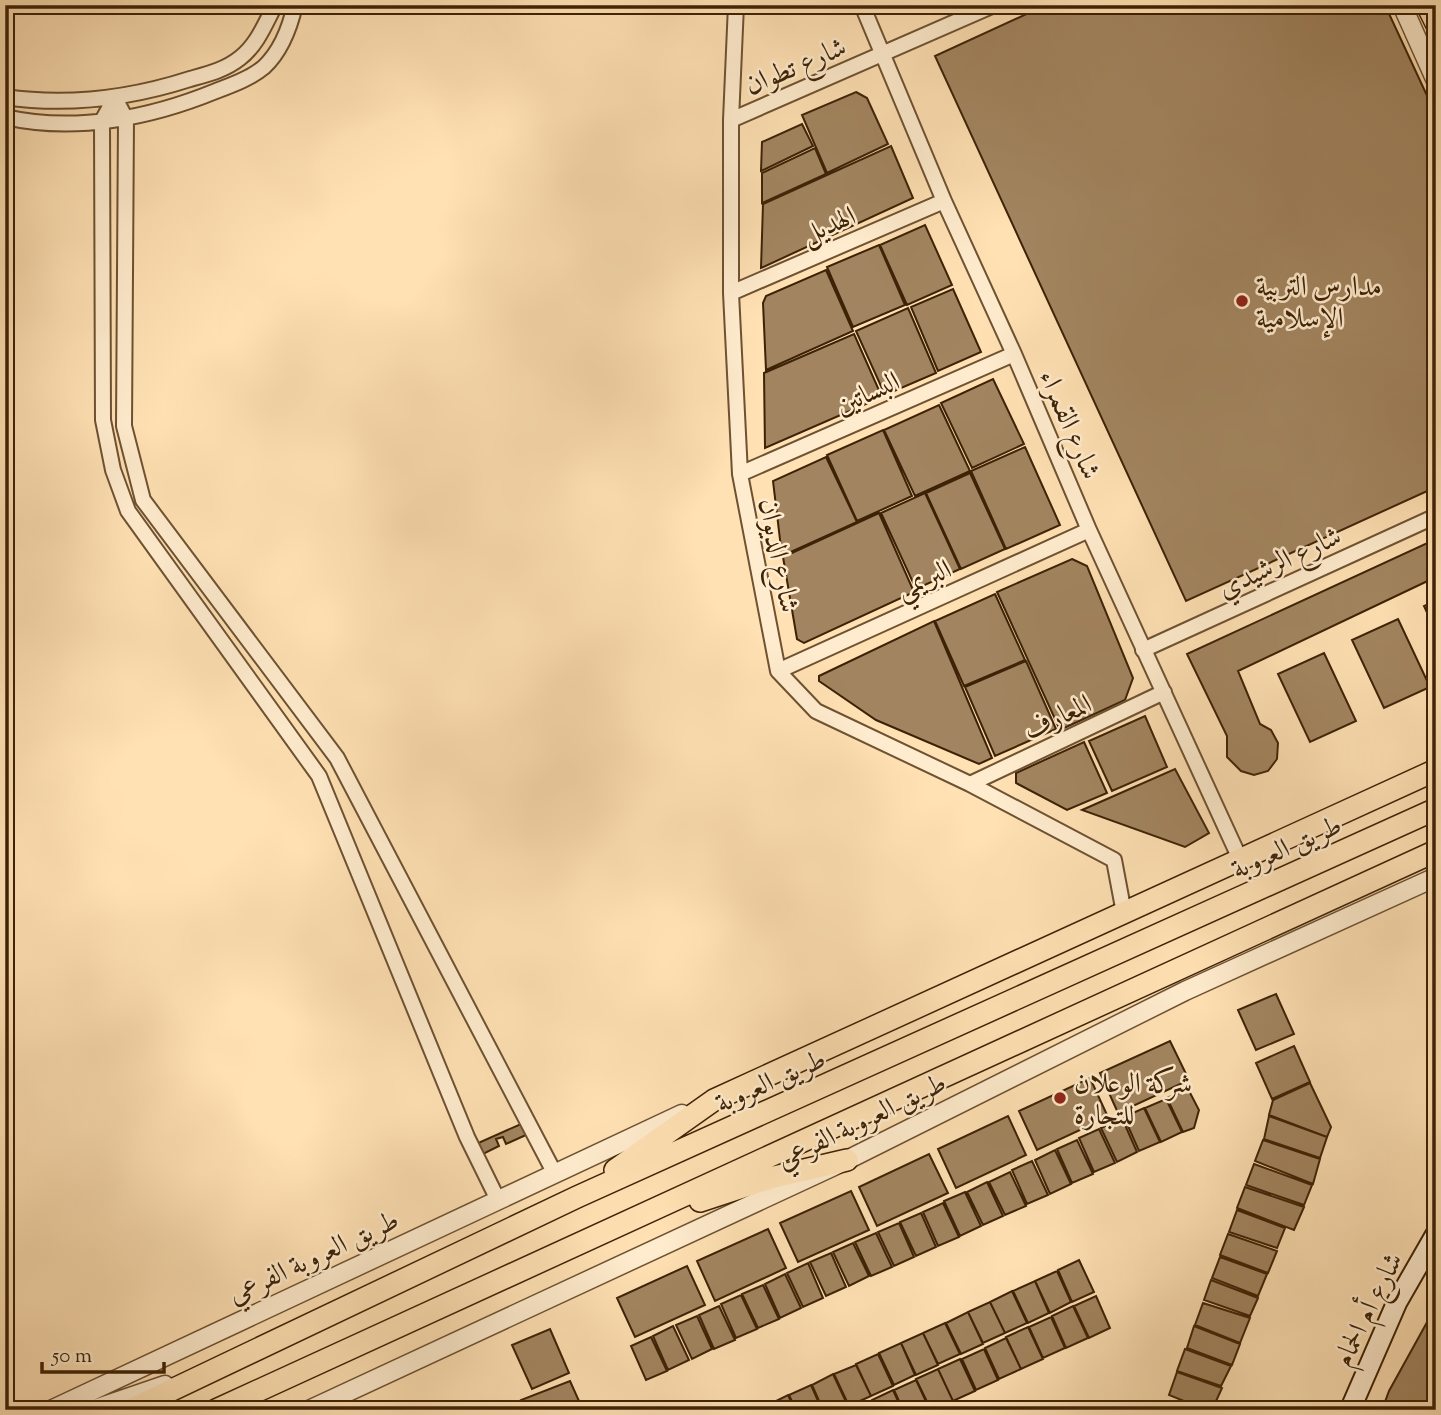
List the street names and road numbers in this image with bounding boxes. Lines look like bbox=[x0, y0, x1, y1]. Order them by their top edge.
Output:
street label: شارع تطوان bbox=[739, 28, 854, 108]
street label: الهديل bbox=[796, 197, 863, 256]
street label: البساتين bbox=[830, 363, 907, 427]
street label: شارع القمراء bbox=[1026, 364, 1109, 487]
street label: شارع الديوان bbox=[745, 495, 808, 616]
street label: شارع الرشيدي bbox=[1212, 518, 1349, 611]
street label: البريمي bbox=[890, 551, 960, 614]
street label: المعارف bbox=[1017, 686, 1099, 752]
street label: طريق العروبة bbox=[1225, 807, 1349, 891]
street label: طريق العروبة bbox=[709, 1041, 833, 1125]
street label: طريق العروبة الفرعي bbox=[771, 1064, 954, 1181]
street label: طريق العروبة الفرعي bbox=[222, 1202, 406, 1316]
street label: شارع أم الحمام bbox=[1323, 1245, 1416, 1375]

